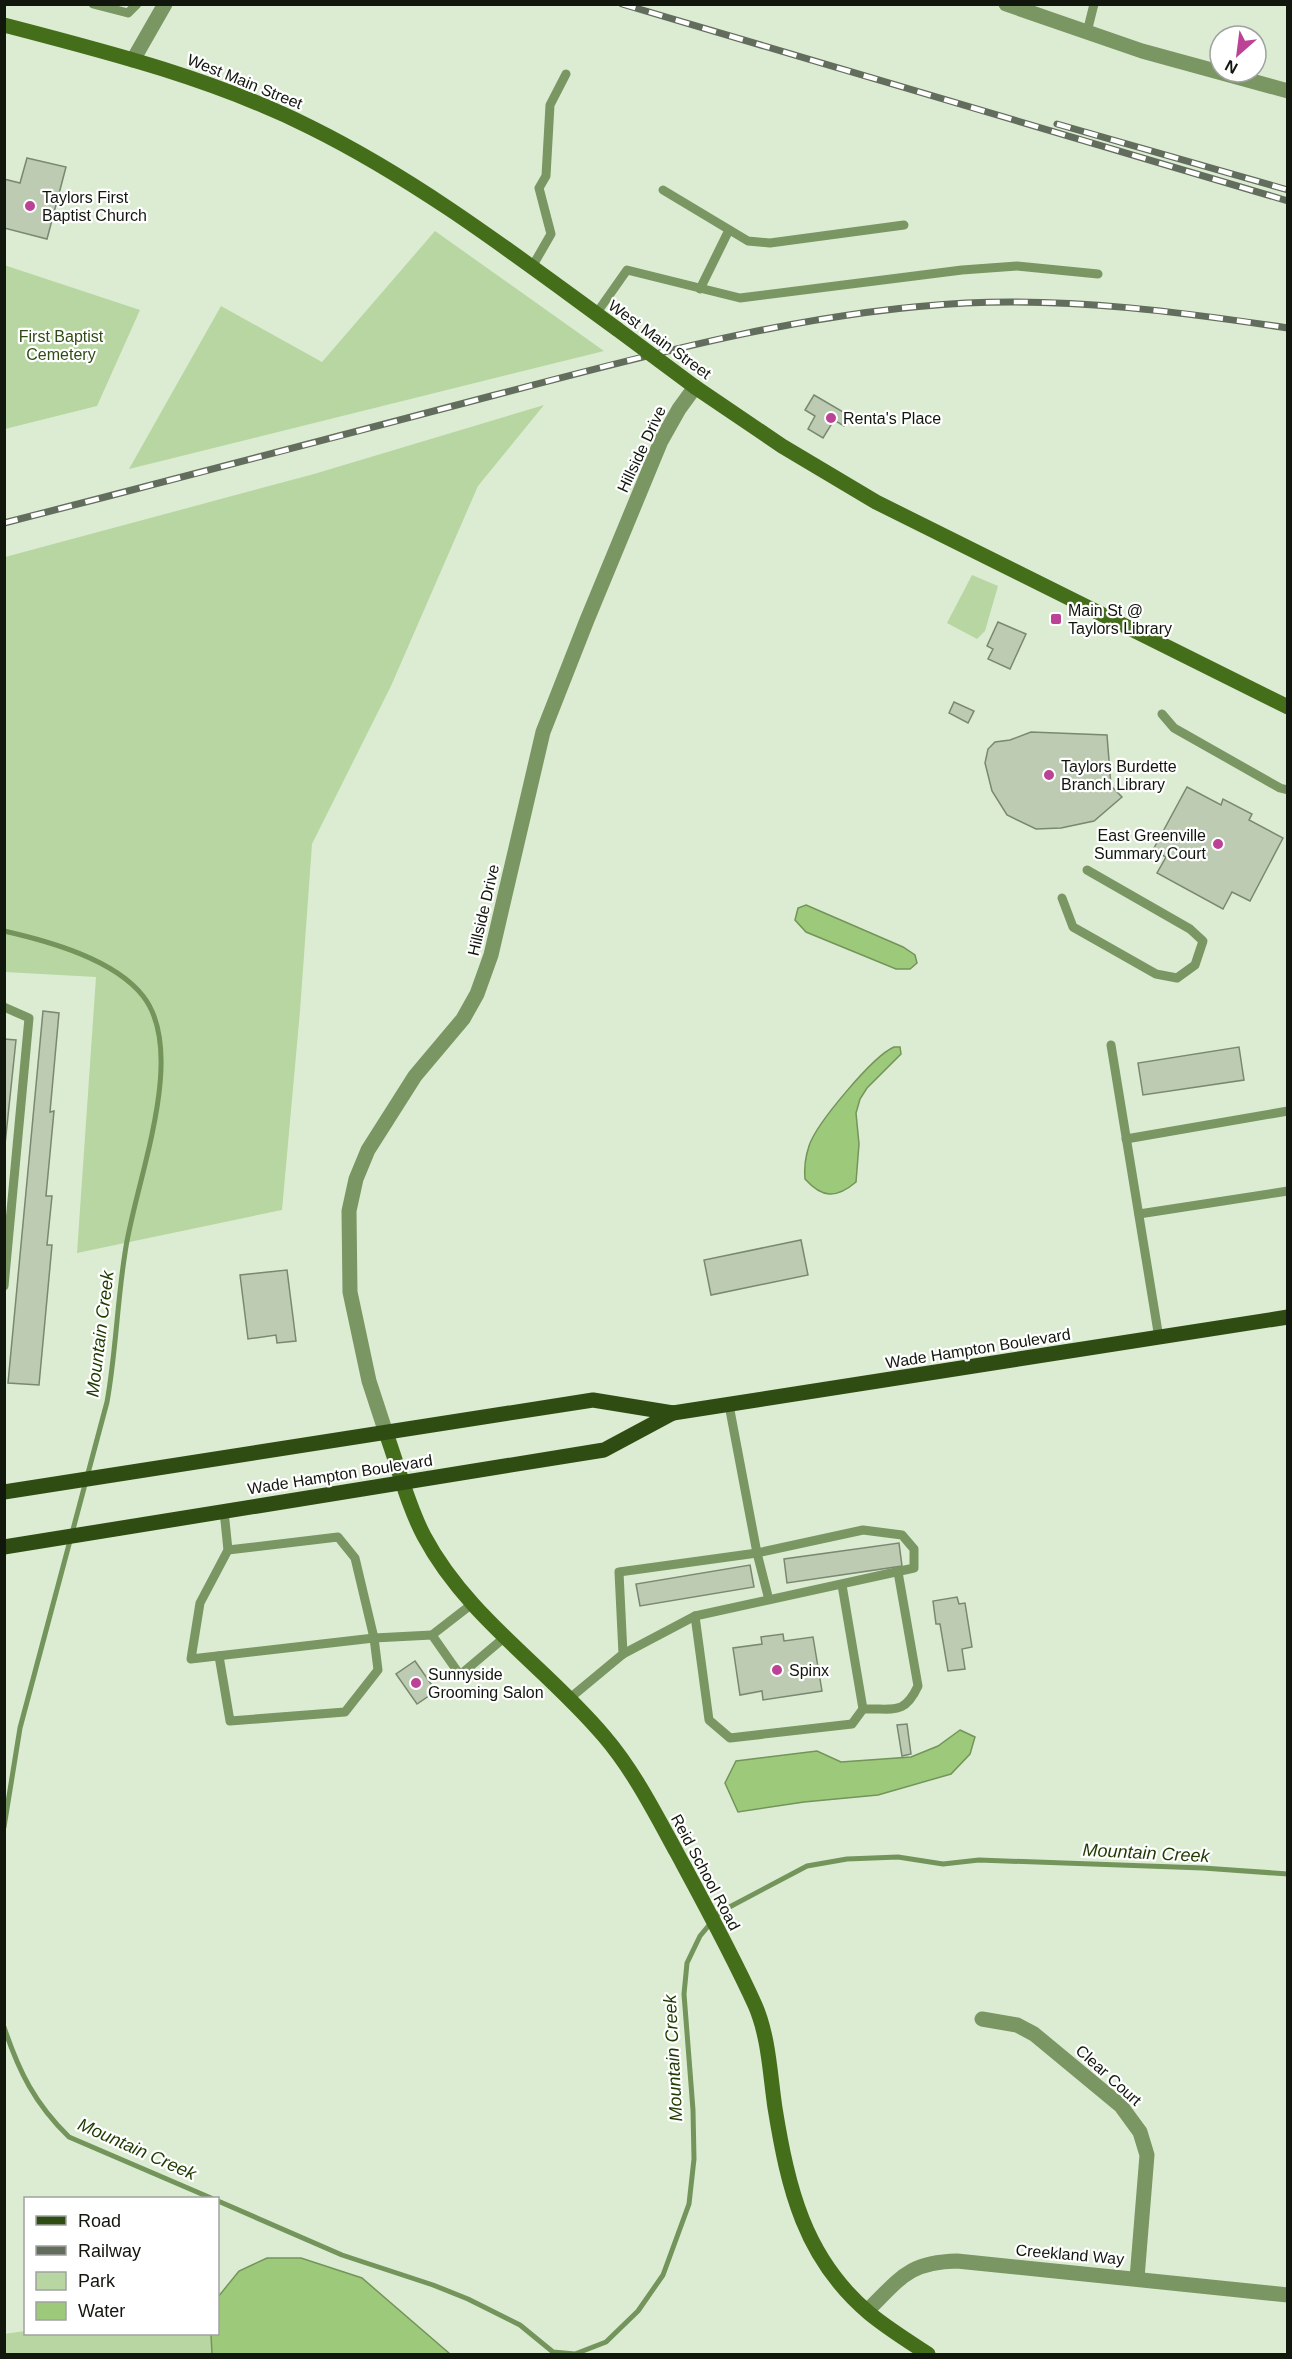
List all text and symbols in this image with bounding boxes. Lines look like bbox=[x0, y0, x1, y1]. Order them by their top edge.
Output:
north arrow bbox=[1208, 24, 1268, 84]
street label: West Main Street bbox=[185, 51, 305, 112]
text: N bbox=[1222, 57, 1240, 77]
place label: Taylors First Baptist Church bbox=[42, 189, 147, 224]
marker: Taylors First Baptist Church bbox=[23, 199, 37, 213]
street label: West Main Street bbox=[605, 297, 715, 383]
park label: First Baptist Cemetery bbox=[19, 328, 104, 363]
street label: Hillside Drive bbox=[614, 403, 669, 495]
place label: Renta's Place bbox=[843, 410, 941, 427]
marker: Renta's Place bbox=[824, 411, 838, 425]
place label: Main St @ Taylors Library bbox=[1068, 602, 1172, 637]
marker: Main St @ Taylors Library bbox=[1049, 612, 1063, 626]
place label: Taylors Burdette Branch Library bbox=[1061, 758, 1177, 793]
marker: Taylors Burdette Branch Library bbox=[1042, 768, 1056, 782]
place label: East Greenville Summary Court bbox=[1094, 827, 1207, 862]
marker: East Greenville Summary Court bbox=[1211, 837, 1225, 851]
street label: Hillside Drive bbox=[465, 863, 502, 958]
water label: Mountain Creek bbox=[82, 1269, 118, 1398]
street label: Wade Hampton Boulevard bbox=[884, 1325, 1072, 1372]
street label: Wade Hampton Boulevard bbox=[246, 1451, 434, 1498]
place label: Spinx bbox=[789, 1662, 829, 1679]
marker: Spinx bbox=[770, 1663, 784, 1677]
place label: Sunnyside Grooming Salon bbox=[428, 1666, 544, 1701]
marker: Sunnyside Grooming Salon bbox=[409, 1676, 423, 1690]
street label: Reid School Road bbox=[668, 1811, 743, 1933]
water label: Mountain Creek bbox=[1082, 1840, 1211, 1866]
water label: Mountain Creek bbox=[660, 1993, 686, 2122]
street label: Clear Court bbox=[1073, 2042, 1145, 2109]
water label: Mountain Creek bbox=[75, 2114, 200, 2184]
legend bbox=[24, 2197, 219, 2335]
text: Road bbox=[78, 2211, 121, 2231]
text: Railway bbox=[78, 2241, 141, 2261]
street label: Creekland Way bbox=[1015, 2241, 1125, 2268]
text: Park bbox=[78, 2271, 116, 2291]
text: Water bbox=[78, 2301, 125, 2321]

